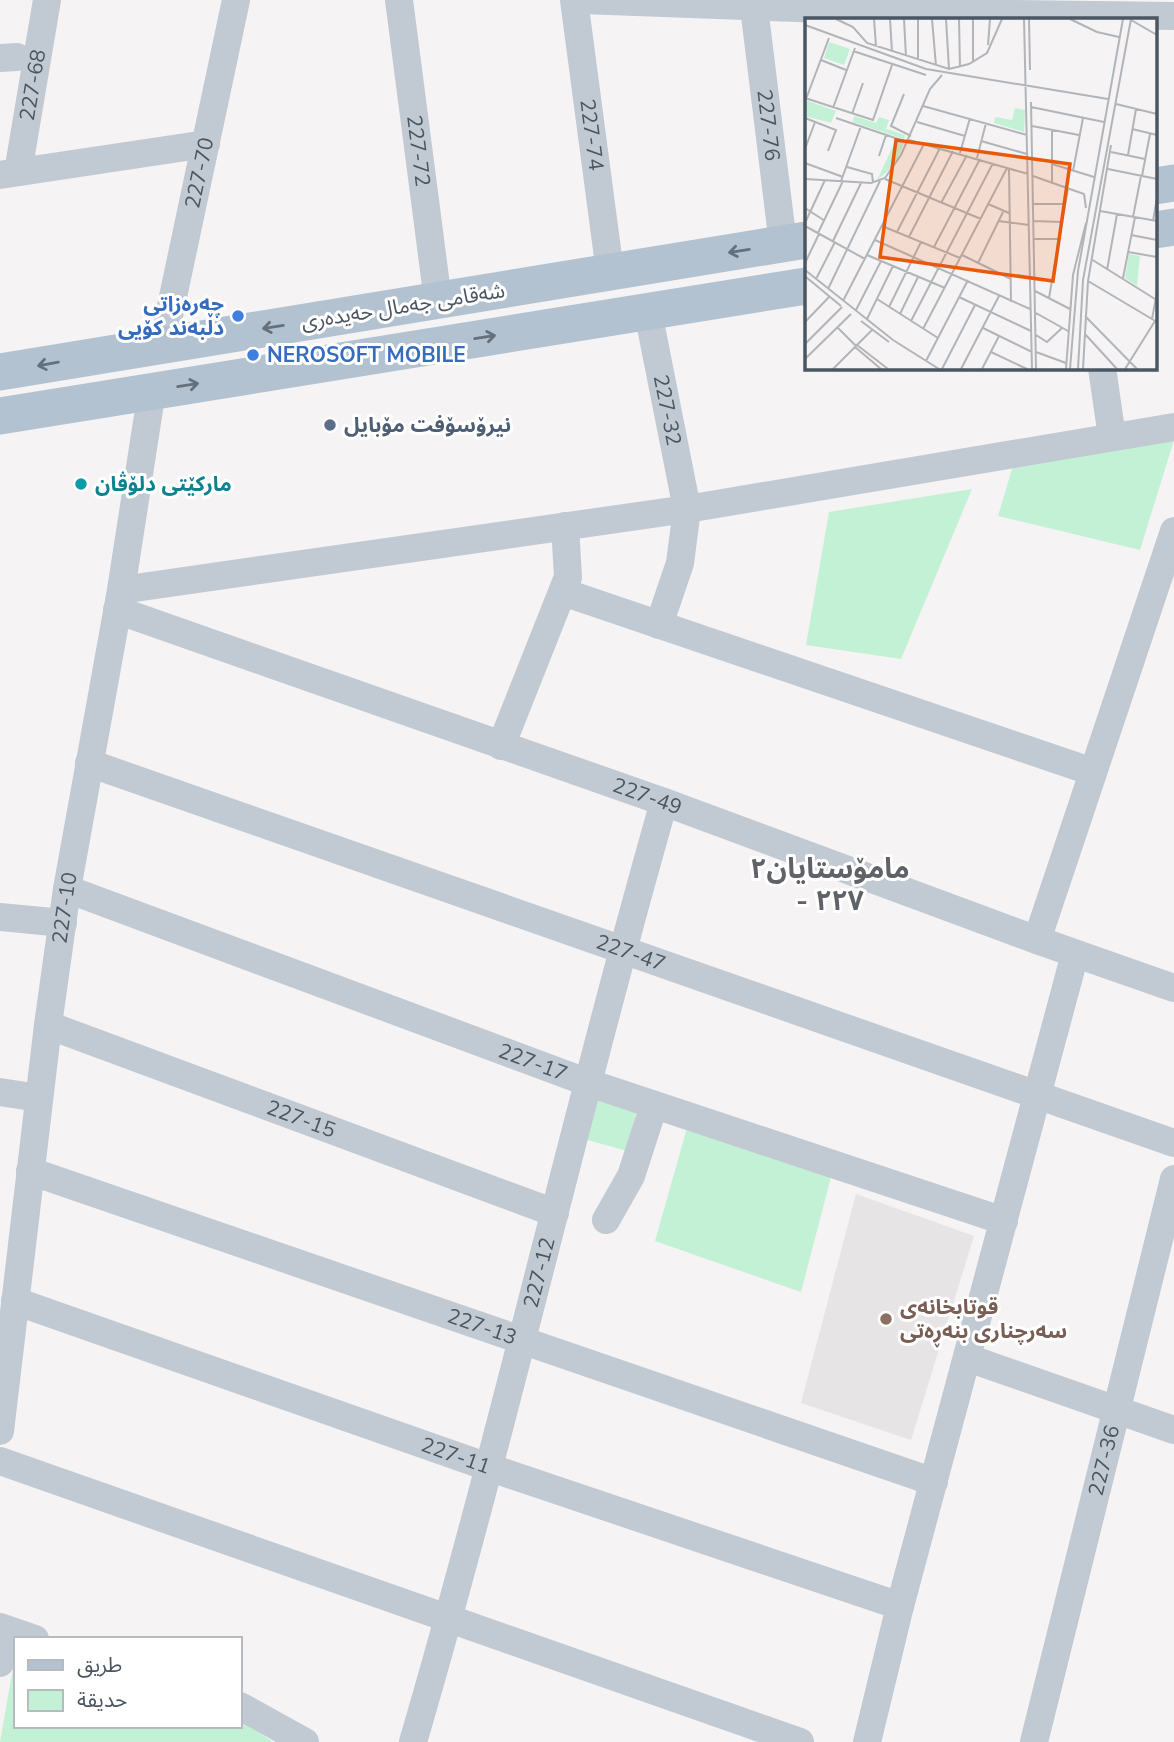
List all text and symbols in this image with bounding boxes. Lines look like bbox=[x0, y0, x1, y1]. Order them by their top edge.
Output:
inset map bbox=[805, 18, 1156, 369]
street label: 227-68 bbox=[13, 47, 52, 123]
street label: 227-76 bbox=[750, 88, 787, 163]
street label: 227-74 bbox=[573, 97, 610, 172]
street label: 227-72 bbox=[400, 113, 437, 188]
street label: 227-70 bbox=[178, 135, 220, 211]
one-way arrow bbox=[728, 245, 751, 258]
street label: شەقامی جەمال حەیدەری bbox=[299, 276, 507, 336]
place label: چەرەزاتی دڵبەند کۆیی bbox=[118, 290, 224, 342]
marker: چەرەزاتی دڵبەند کۆیی bbox=[230, 308, 246, 324]
one-way arrow bbox=[262, 321, 285, 334]
one-way arrow bbox=[474, 330, 496, 343]
place label: NEROSOFT MOBILE bbox=[267, 341, 466, 369]
marker: NEROSOFT MOBILE bbox=[245, 347, 261, 363]
one-way arrow bbox=[37, 358, 60, 371]
street label: 227-32 bbox=[647, 372, 688, 448]
one-way arrow bbox=[176, 378, 199, 391]
place label: نیرۆسۆفت مۆبایل bbox=[344, 411, 511, 439]
marker: نیرۆسۆفت مۆبایل bbox=[322, 417, 338, 433]
place label: ماركێتی دلۆڤان bbox=[95, 470, 232, 498]
marker: ماركێتی دلۆڤان bbox=[73, 476, 89, 492]
street label: 227-49 bbox=[609, 771, 686, 821]
district label: مامۆستایان٢ - ٢٢٧ bbox=[751, 850, 909, 920]
street label: 227-10 bbox=[46, 870, 84, 946]
street label: 227-47 bbox=[592, 928, 669, 978]
street label: 227-17 bbox=[494, 1036, 571, 1088]
street label: 227-15 bbox=[263, 1093, 340, 1145]
street label: 227-12 bbox=[517, 1234, 562, 1311]
place label: قوتابخانەی سەرچناری بنەڕەتی bbox=[900, 1293, 1067, 1348]
street label: 227-13 bbox=[443, 1302, 521, 1351]
marker: قوتابخانەی سەرچناری بنەڕەتی bbox=[878, 1311, 894, 1327]
street label: 227-36 bbox=[1082, 1422, 1126, 1499]
street label: 227-11 bbox=[417, 1431, 494, 1481]
legend bbox=[14, 1637, 242, 1728]
text: طريق bbox=[77, 1651, 122, 1679]
text: حديقة bbox=[77, 1686, 127, 1714]

